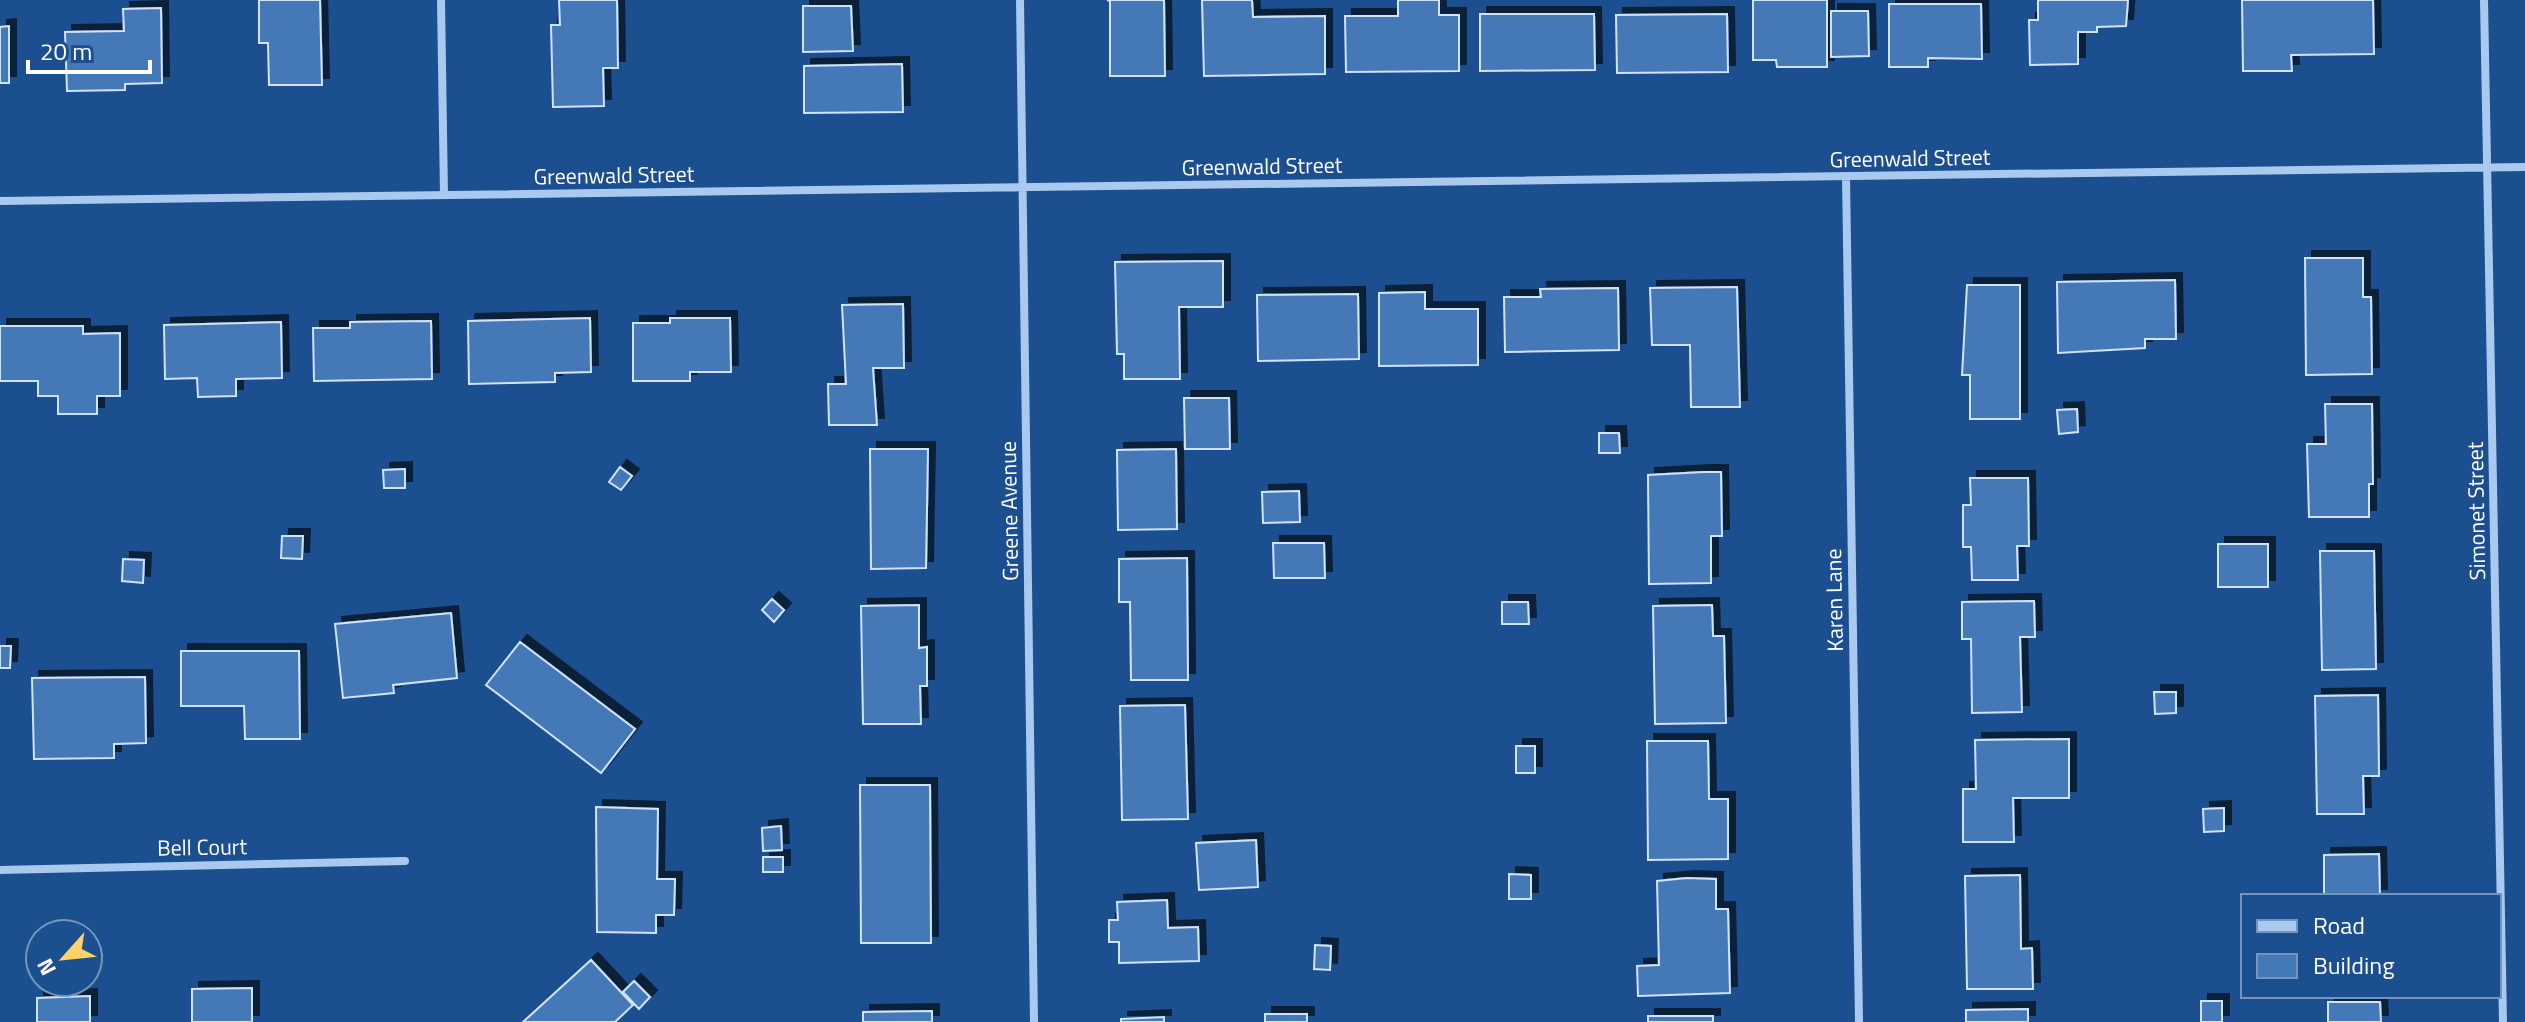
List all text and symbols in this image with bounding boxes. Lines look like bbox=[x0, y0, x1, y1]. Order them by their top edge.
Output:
scale bar bbox=[28, 24, 150, 74]
text: 20 m bbox=[40, 33, 92, 69]
street label: Greenwald Street bbox=[1829, 140, 1991, 176]
street label: Greenwald Street bbox=[1181, 148, 1343, 184]
street label: Greenwald Street bbox=[533, 157, 695, 193]
street label: Greene Avenue bbox=[991, 441, 1027, 581]
street label: Simonet Street bbox=[2458, 441, 2494, 581]
street label: Karen Lane bbox=[1816, 548, 1852, 652]
street label: Bell Court bbox=[157, 829, 248, 865]
legend bbox=[2241, 894, 2501, 998]
text: Road bbox=[2313, 907, 2365, 943]
north arrow bbox=[24, 918, 104, 998]
text: Building bbox=[2313, 947, 2395, 983]
text: N bbox=[28, 953, 65, 982]

